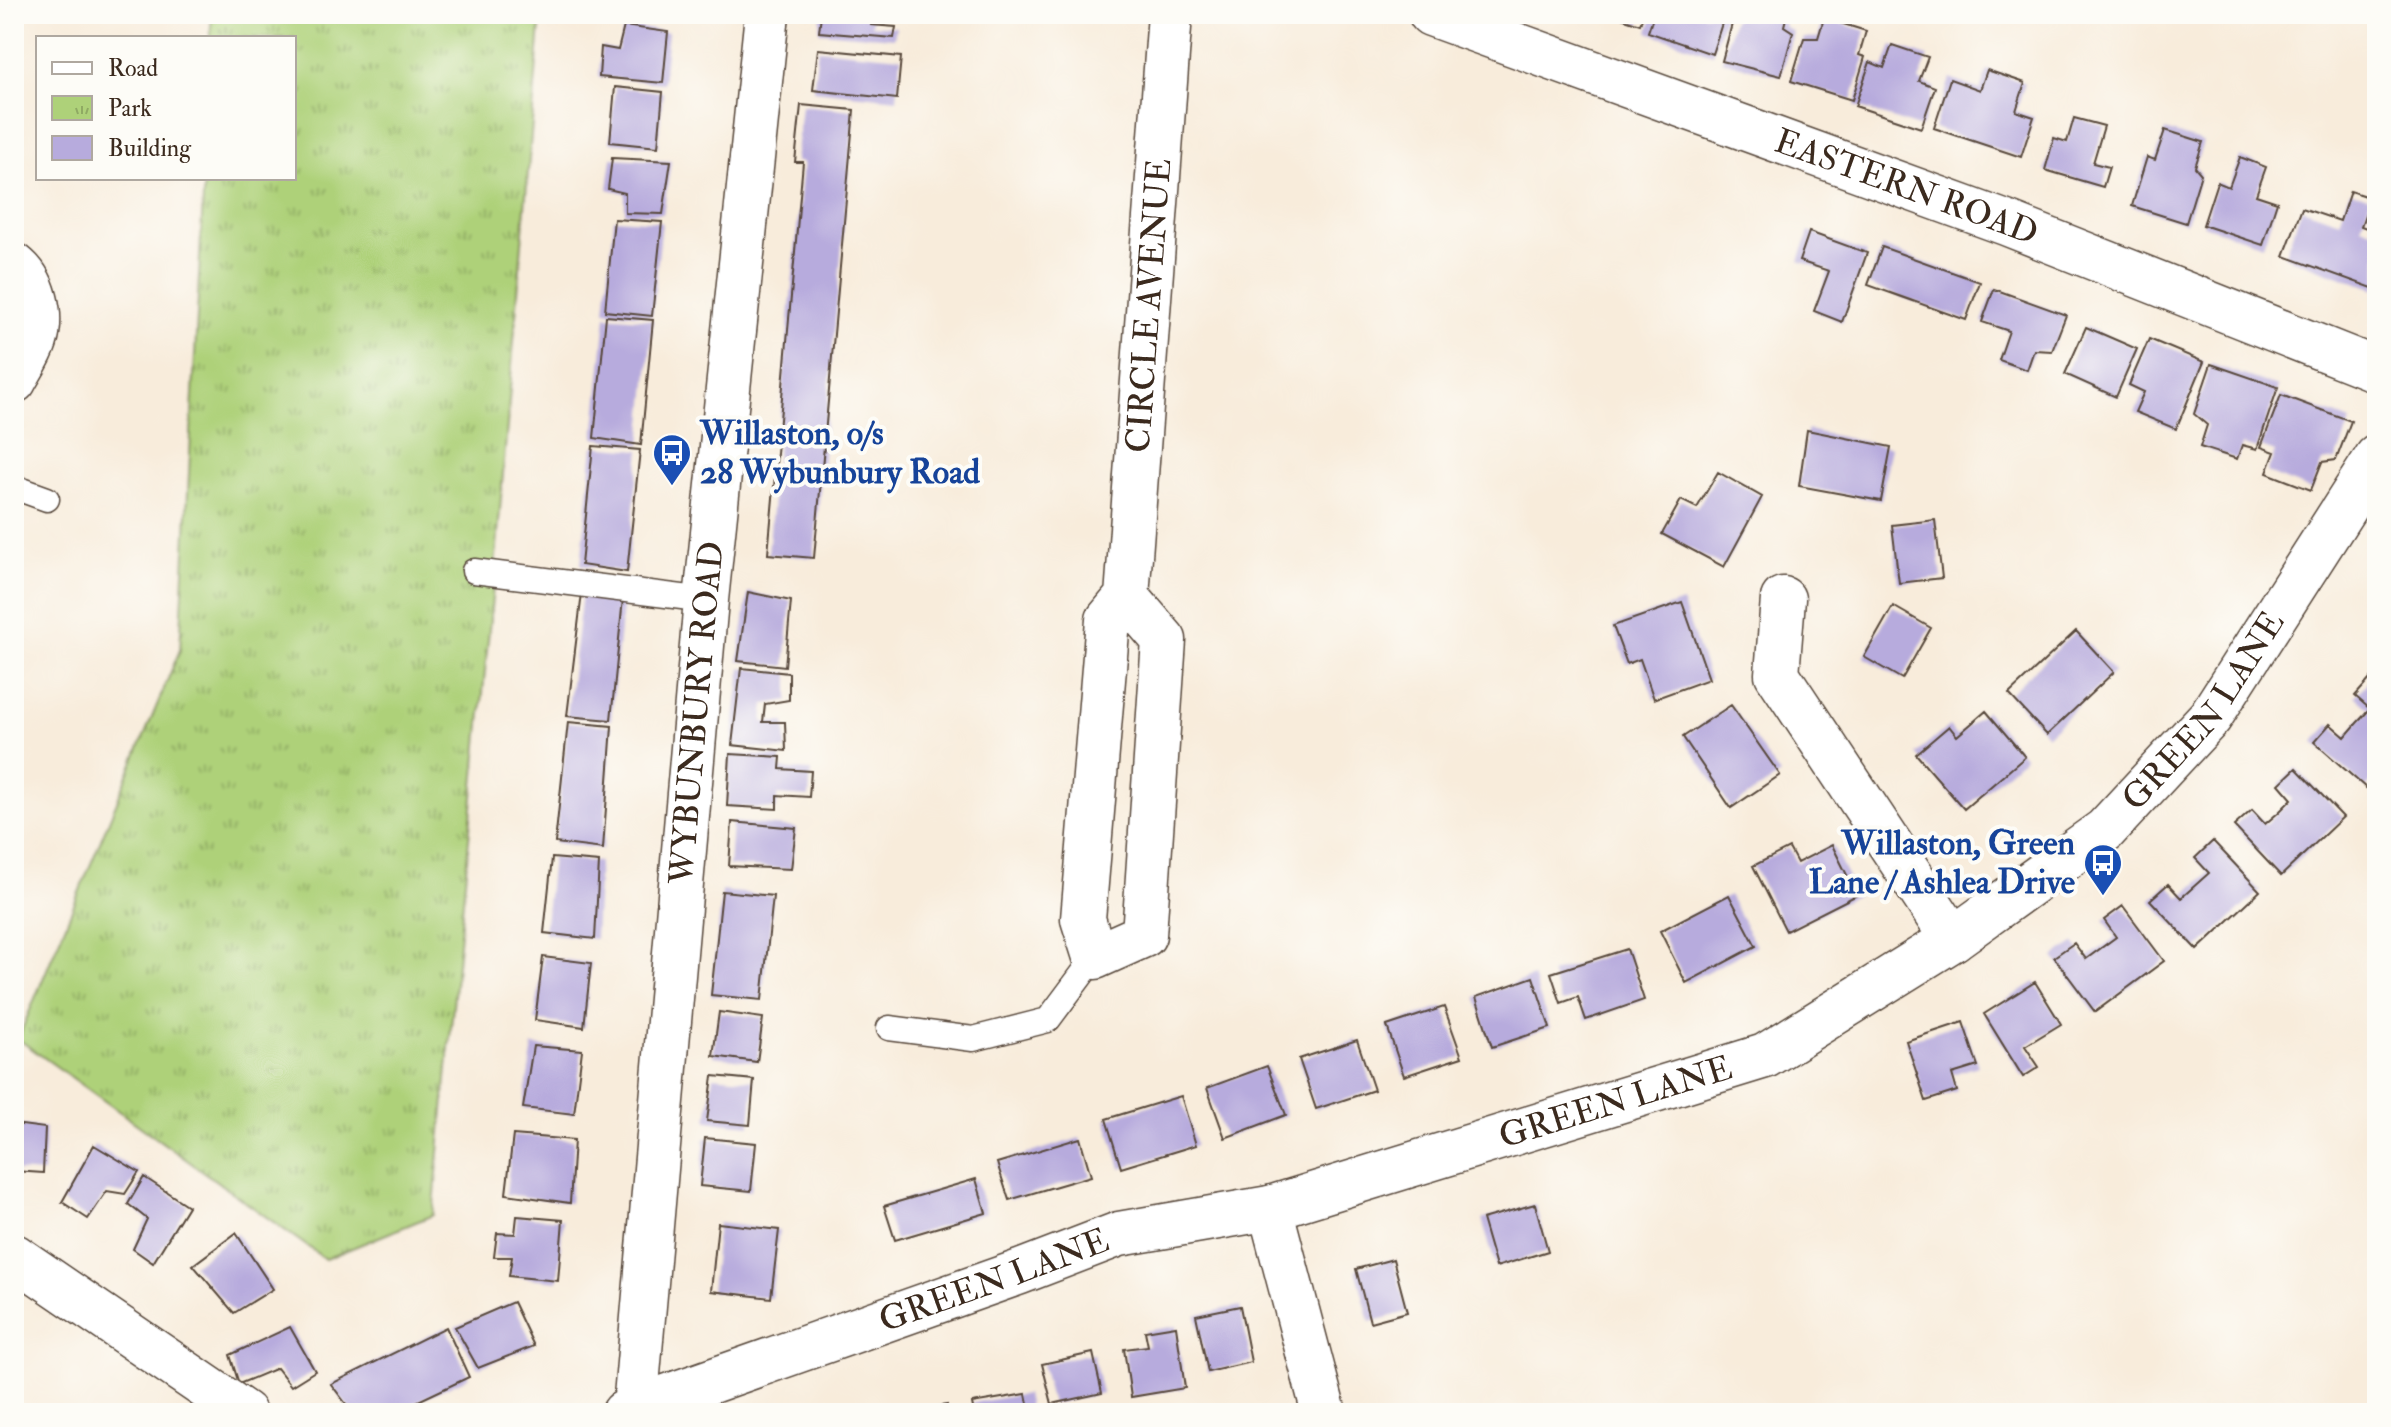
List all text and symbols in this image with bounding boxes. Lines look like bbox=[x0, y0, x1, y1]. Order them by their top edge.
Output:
legend bbox=[36, 36, 296, 180]
text: Road bbox=[108, 53, 158, 84]
text: Park bbox=[108, 93, 152, 124]
street label: EASTERN ROAD bbox=[1769, 119, 2044, 255]
text: Building bbox=[108, 133, 192, 164]
street label: CIRCLE AVENUE bbox=[1116, 157, 1181, 454]
place label: Willaston, o/s 28 Wybunbury Road bbox=[699, 412, 980, 494]
bus stop icon: Willaston, o/s 28 Wybunbury Road bbox=[651, 432, 693, 487]
street label: WYBUNBURY ROAD bbox=[660, 539, 733, 887]
street label: GREEN LANE bbox=[2113, 603, 2294, 819]
place label: Willaston, Green Lane / Ashlea Drive bbox=[1809, 822, 2076, 904]
bus stop icon: Willaston, Green Lane / Ashlea Drive bbox=[2082, 842, 2124, 897]
street label: GREEN LANE bbox=[1494, 1046, 1737, 1158]
street label: GREEN LANE bbox=[873, 1218, 1115, 1342]

